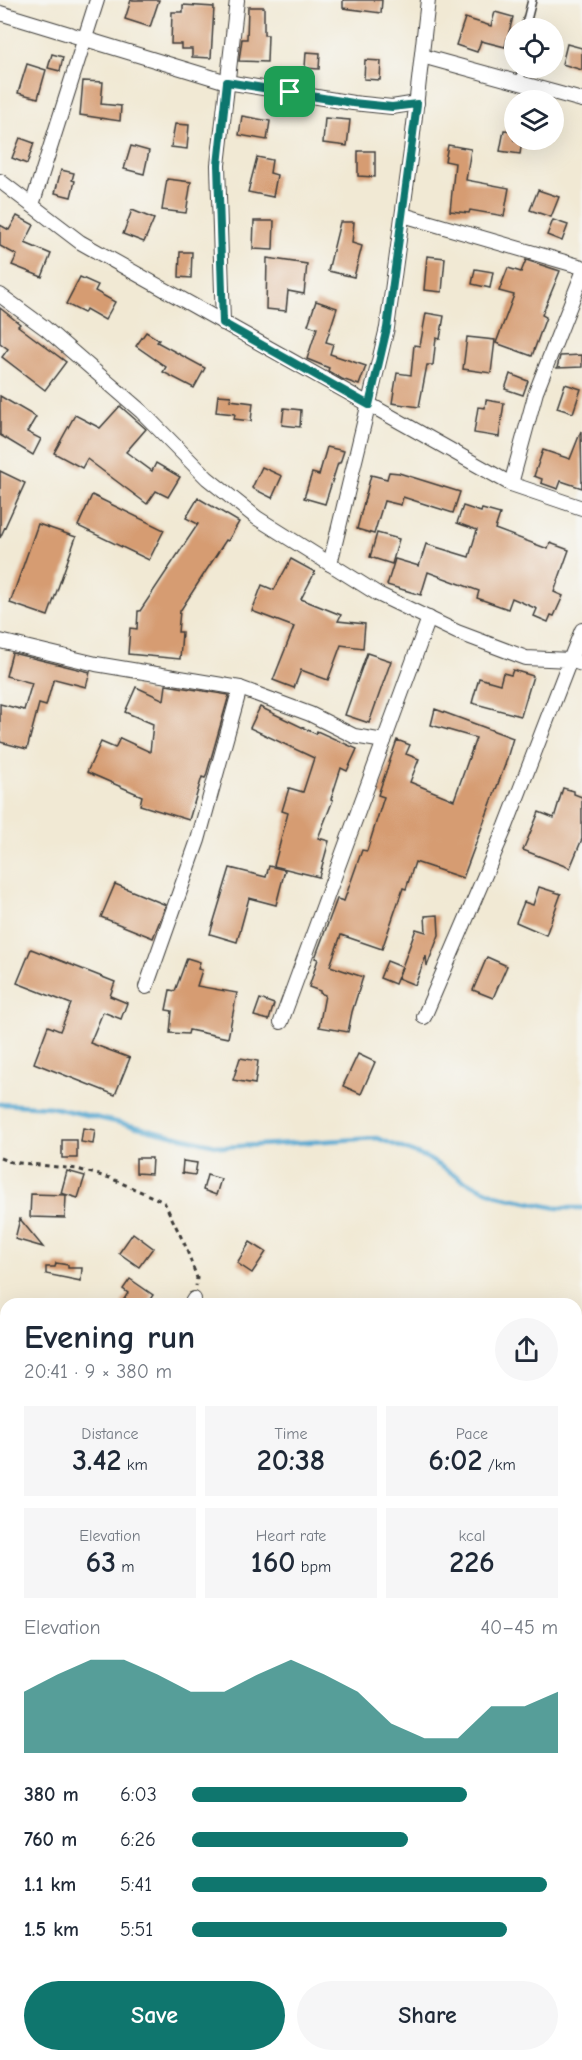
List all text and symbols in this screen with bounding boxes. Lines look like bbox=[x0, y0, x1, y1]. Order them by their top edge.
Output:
map controls bbox=[504, 18, 564, 150]
button: locate bbox=[504, 18, 564, 78]
pin bbox=[264, 66, 315, 117]
icon: arrive bbox=[273, 75, 306, 108]
button: layers bbox=[504, 90, 564, 150]
text: Evening run bbox=[24, 1318, 195, 1356]
button: share bbox=[495, 1318, 558, 1381]
text: 20:41 · 9 × 380 m bbox=[24, 1360, 172, 1383]
text: Distance bbox=[81, 1425, 139, 1443]
text: Time bbox=[274, 1425, 308, 1443]
text: Pace bbox=[456, 1425, 488, 1443]
text: 3.42 bbox=[72, 1443, 121, 1478]
text: 20:38 bbox=[257, 1443, 325, 1478]
text: 6:02 bbox=[428, 1443, 482, 1478]
text: km bbox=[121, 1456, 148, 1474]
text: /km bbox=[482, 1456, 516, 1474]
text: Elevation bbox=[79, 1527, 141, 1545]
text: Heart rate bbox=[256, 1527, 326, 1545]
text: kcal bbox=[459, 1527, 485, 1545]
text: 63 bbox=[85, 1545, 116, 1580]
text: 160 bbox=[251, 1545, 296, 1580]
text: 226 bbox=[449, 1545, 495, 1580]
text: m bbox=[116, 1558, 135, 1576]
text: bpm bbox=[296, 1558, 331, 1576]
text: Elevation bbox=[24, 1616, 101, 1639]
text: 40–45 m bbox=[480, 1616, 558, 1639]
text: 380 m bbox=[24, 1783, 79, 1806]
text: 6:03 bbox=[120, 1783, 157, 1806]
text: 760 m bbox=[24, 1828, 77, 1851]
text: 6:26 bbox=[120, 1828, 156, 1851]
text: 1.1 km bbox=[24, 1873, 76, 1896]
text: 5:41 bbox=[120, 1873, 152, 1896]
text: 1.5 km bbox=[24, 1918, 79, 1941]
text: 5:51 bbox=[120, 1918, 153, 1941]
button: Save bbox=[24, 1981, 285, 2050]
button: Share bbox=[297, 1981, 558, 2050]

